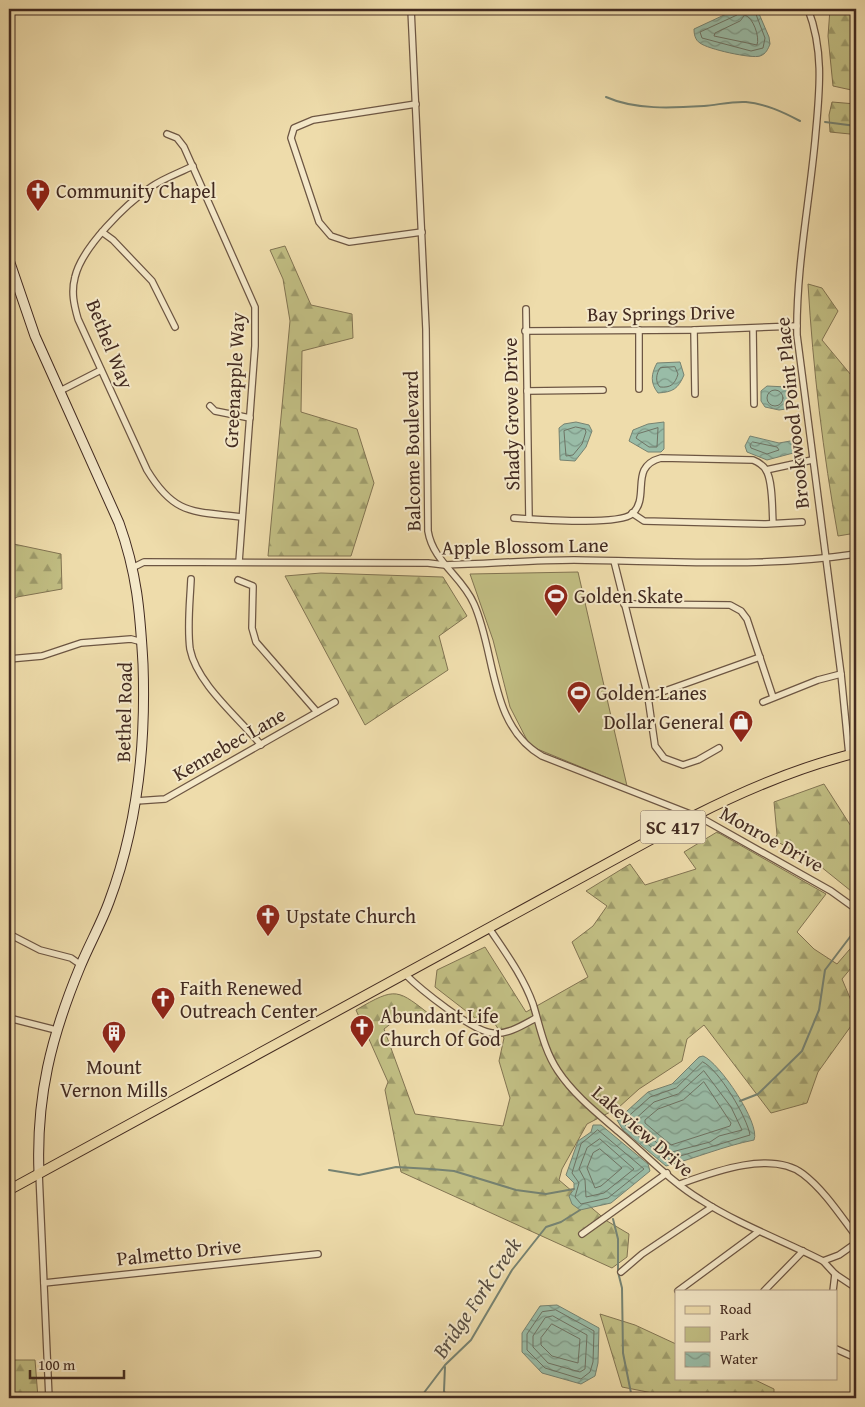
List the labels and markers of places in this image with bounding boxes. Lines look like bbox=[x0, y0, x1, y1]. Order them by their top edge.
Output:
place label: Community Chapel bbox=[56, 176, 217, 205]
church icon: Community Chapel bbox=[25, 178, 51, 212]
place label: Golden Skate bbox=[574, 581, 683, 610]
sports icon: Golden Skate bbox=[543, 583, 569, 617]
place label: Golden Lanes bbox=[596, 678, 707, 707]
sports icon: Golden Lanes bbox=[566, 680, 592, 714]
place label: Dollar General bbox=[603, 707, 724, 736]
shop icon: Dollar General bbox=[728, 709, 754, 743]
place label: Upstate Church bbox=[286, 901, 416, 930]
church icon: Upstate Church bbox=[255, 903, 281, 937]
place label: Faith Renewed Outreach Center bbox=[180, 973, 317, 1025]
church icon: Faith Renewed Outreach Center bbox=[150, 986, 176, 1020]
place label: Abundant Life Church Of God bbox=[380, 1001, 501, 1053]
church icon: Abundant Life Church Of God bbox=[349, 1014, 375, 1048]
building icon: Mount Vernon Mills bbox=[101, 1020, 127, 1054]
place label: Mount Vernon Mills bbox=[60, 1052, 168, 1104]

